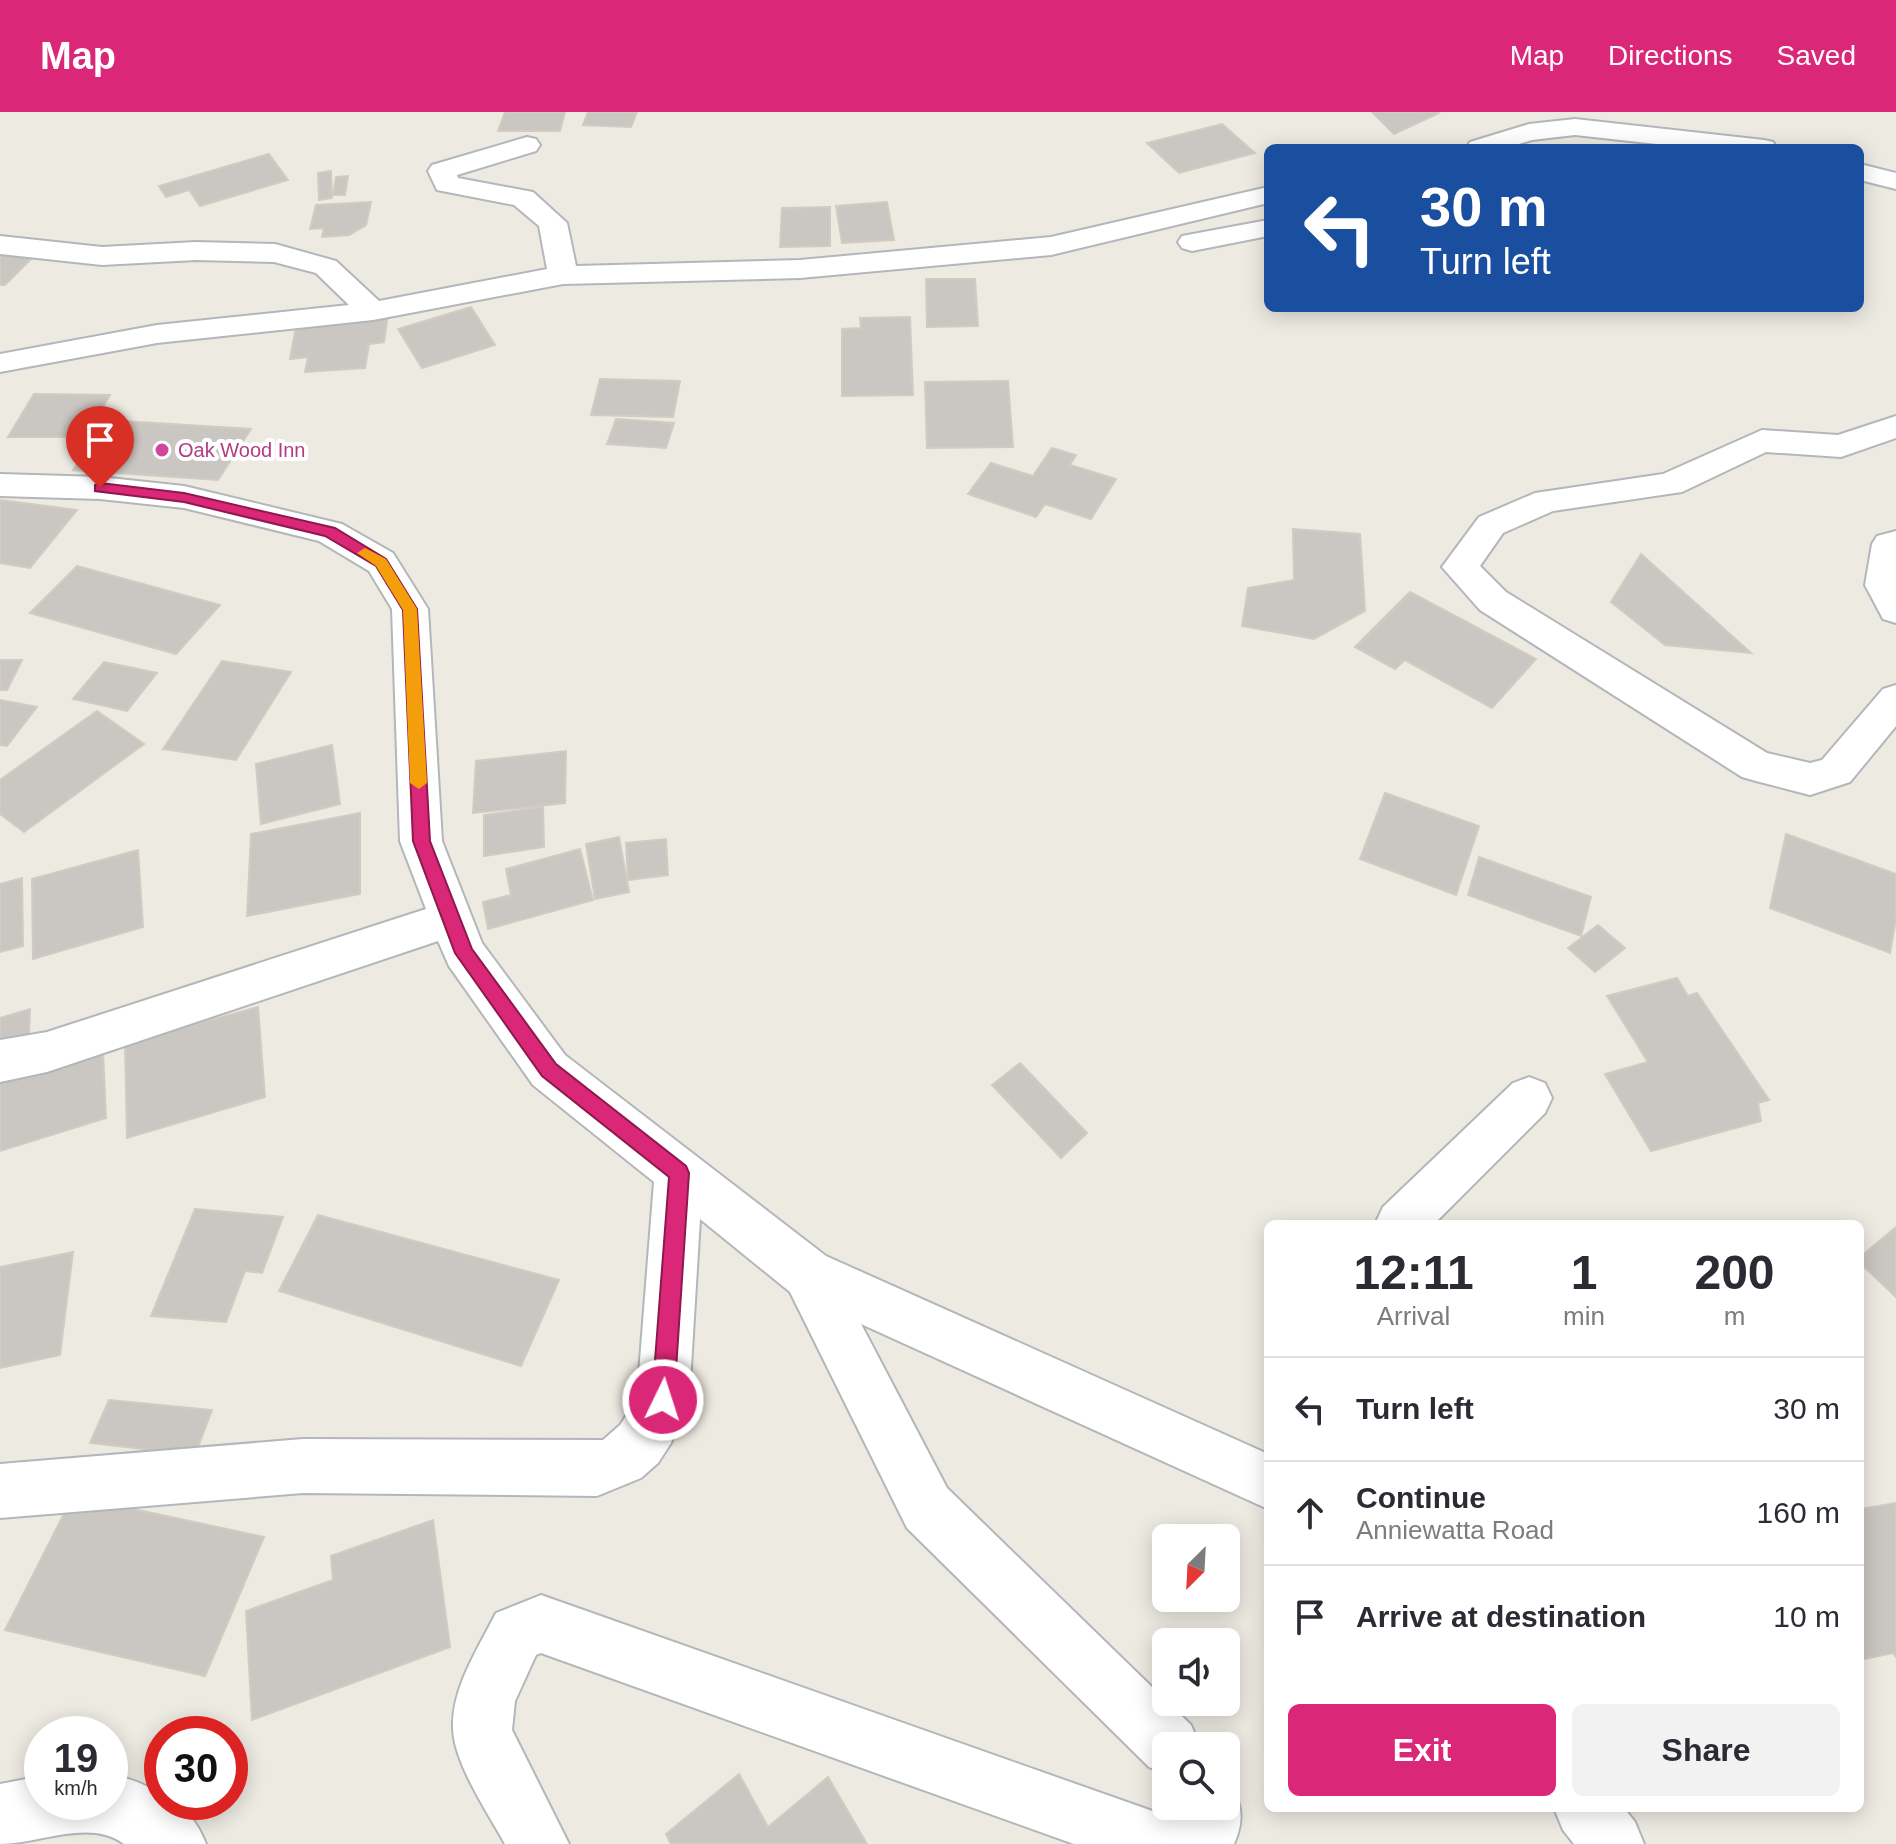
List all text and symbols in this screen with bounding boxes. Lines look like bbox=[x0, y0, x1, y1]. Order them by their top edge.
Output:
text: Map bbox=[40, 35, 116, 77]
text: Map bbox=[1510, 40, 1564, 71]
text: Directions bbox=[1608, 40, 1733, 71]
text: Saved bbox=[1777, 40, 1856, 71]
text: 30 m bbox=[1420, 175, 1548, 238]
icon: left bbox=[1288, 176, 1392, 280]
text: Turn left bbox=[1420, 241, 1551, 282]
pin bbox=[66, 406, 134, 488]
icon: arrive bbox=[78, 418, 122, 462]
place label: Oak Wood Inn bbox=[178, 439, 305, 461]
marker: Oak Wood Inn bbox=[153, 441, 171, 459]
text: 12:11 bbox=[1353, 1246, 1474, 1299]
text: 1 bbox=[1571, 1246, 1597, 1299]
text: 200 bbox=[1694, 1246, 1775, 1299]
text: Arrival bbox=[1377, 1301, 1450, 1331]
text: min bbox=[1563, 1301, 1605, 1331]
text: m bbox=[1724, 1301, 1745, 1331]
position arrow bbox=[621, 1358, 705, 1442]
icon: left bbox=[1288, 1387, 1332, 1431]
text: Turn left bbox=[1356, 1392, 1474, 1425]
text: 30 m bbox=[1773, 1392, 1840, 1425]
text: Continue bbox=[1356, 1481, 1486, 1514]
icon: ahead bbox=[1288, 1491, 1332, 1535]
text: 160 m bbox=[1757, 1496, 1840, 1529]
text: Anniewatta Road bbox=[1356, 1515, 1554, 1545]
north arrow bbox=[1152, 1524, 1240, 1612]
map controls bbox=[1152, 1524, 1240, 1820]
icon: arrive bbox=[1288, 1595, 1332, 1639]
text: Arrive at destination bbox=[1356, 1600, 1646, 1633]
text: 10 m bbox=[1773, 1600, 1840, 1633]
button: sound bbox=[1152, 1628, 1240, 1716]
button: Exit bbox=[1288, 1704, 1556, 1796]
button: Share bbox=[1572, 1704, 1840, 1796]
speed limit sign: 30 bbox=[144, 1716, 248, 1820]
button: search bbox=[1152, 1732, 1240, 1820]
text: 19 bbox=[54, 1736, 98, 1780]
text: km/h bbox=[54, 1777, 98, 1799]

